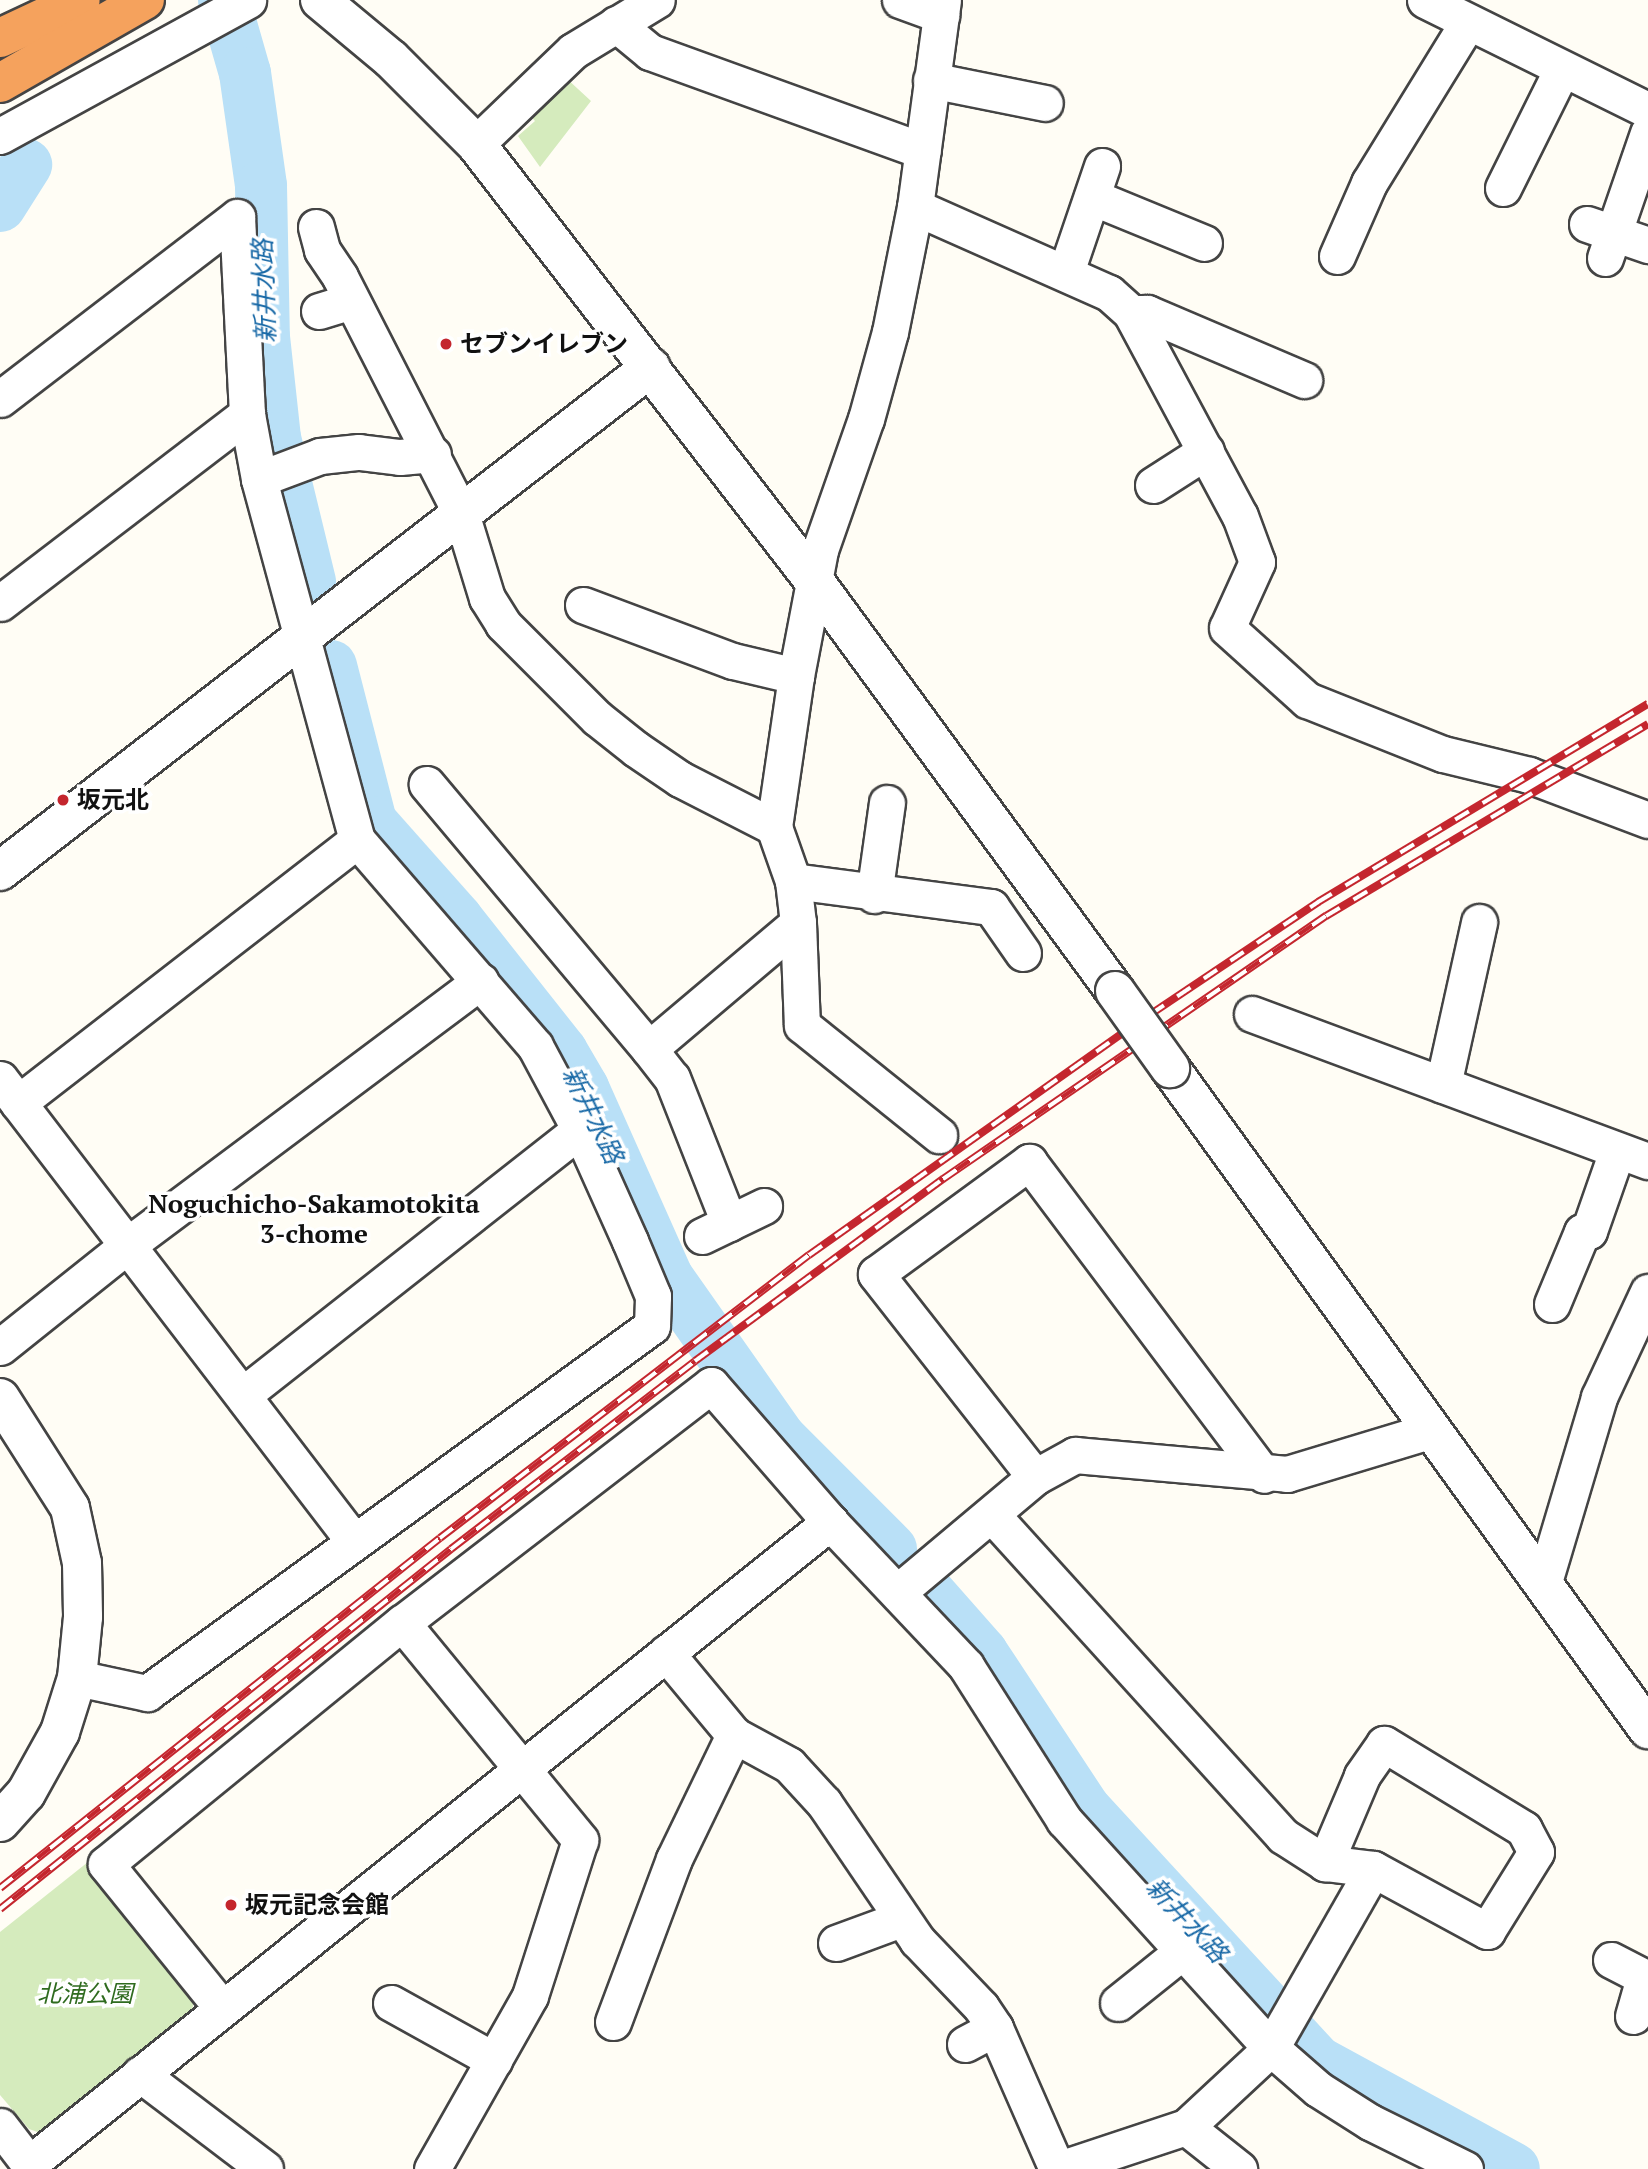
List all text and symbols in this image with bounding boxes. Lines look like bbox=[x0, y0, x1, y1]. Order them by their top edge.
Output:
water label: 新井水路 bbox=[247, 238, 281, 344]
place label: セブンイレブン bbox=[460, 330, 628, 358]
marker: セブンイレブン bbox=[438, 336, 454, 352]
place label: 坂元北 bbox=[77, 786, 149, 814]
marker: 坂元北 bbox=[55, 792, 71, 808]
water label: 新井水路 bbox=[556, 1061, 630, 1169]
district label: Noguchicho-Sakamotokita 3-chome bbox=[148, 1188, 480, 1250]
water label: 新井水路 bbox=[1140, 1871, 1234, 1969]
place label: 坂元記念会館 bbox=[245, 1891, 389, 1919]
marker: 坂元記念会館 bbox=[223, 1897, 239, 1913]
park label: 北浦公園 bbox=[37, 1980, 133, 2008]

